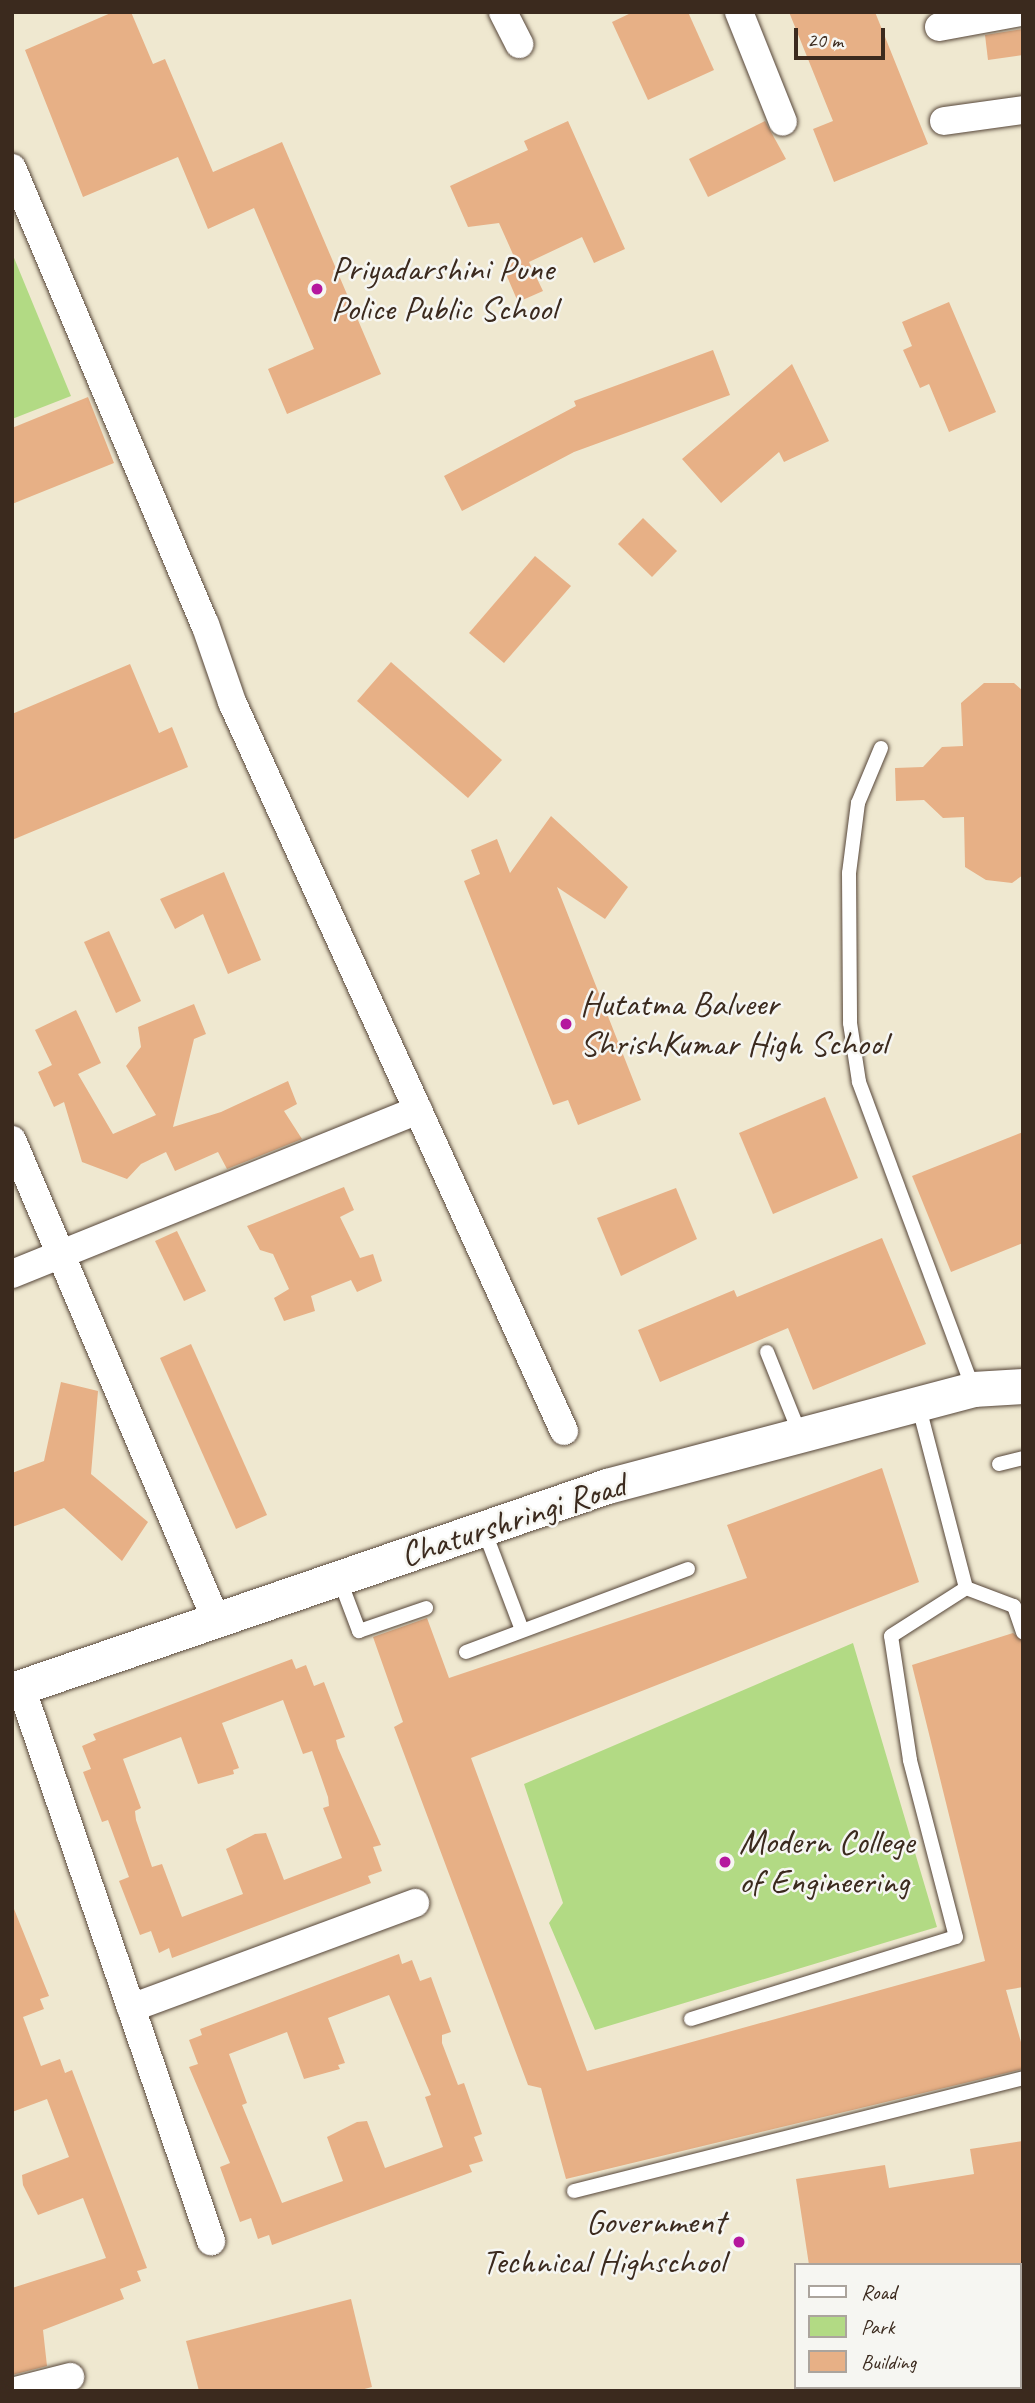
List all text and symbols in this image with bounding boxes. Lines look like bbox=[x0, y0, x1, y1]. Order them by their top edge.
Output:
scale bar bbox=[797, 14, 888, 58]
text: 20 m bbox=[807, 27, 843, 53]
place label: Priyadarshini Pune Police Public School bbox=[331, 248, 555, 330]
marker: Priyadarshini Pune Police Public School bbox=[309, 281, 325, 297]
place label: Hutatma Balveer ShrishKumar High School bbox=[580, 983, 886, 1065]
marker: Hutatma Balveer ShrishKumar High School bbox=[558, 1016, 574, 1032]
street label: Chaturshringi Road bbox=[395, 1464, 631, 1576]
place label: Modern College of Engineering bbox=[739, 1821, 914, 1903]
marker: Modern College of Engineering bbox=[717, 1854, 733, 1870]
place label: Government Technical Highschool bbox=[483, 2201, 725, 2283]
marker: Government Technical Highschool bbox=[731, 2234, 747, 2250]
legend bbox=[794, 2263, 1021, 2389]
text: Road bbox=[861, 2279, 896, 2305]
text: Park bbox=[861, 2314, 894, 2340]
text: Building bbox=[861, 2349, 916, 2375]

